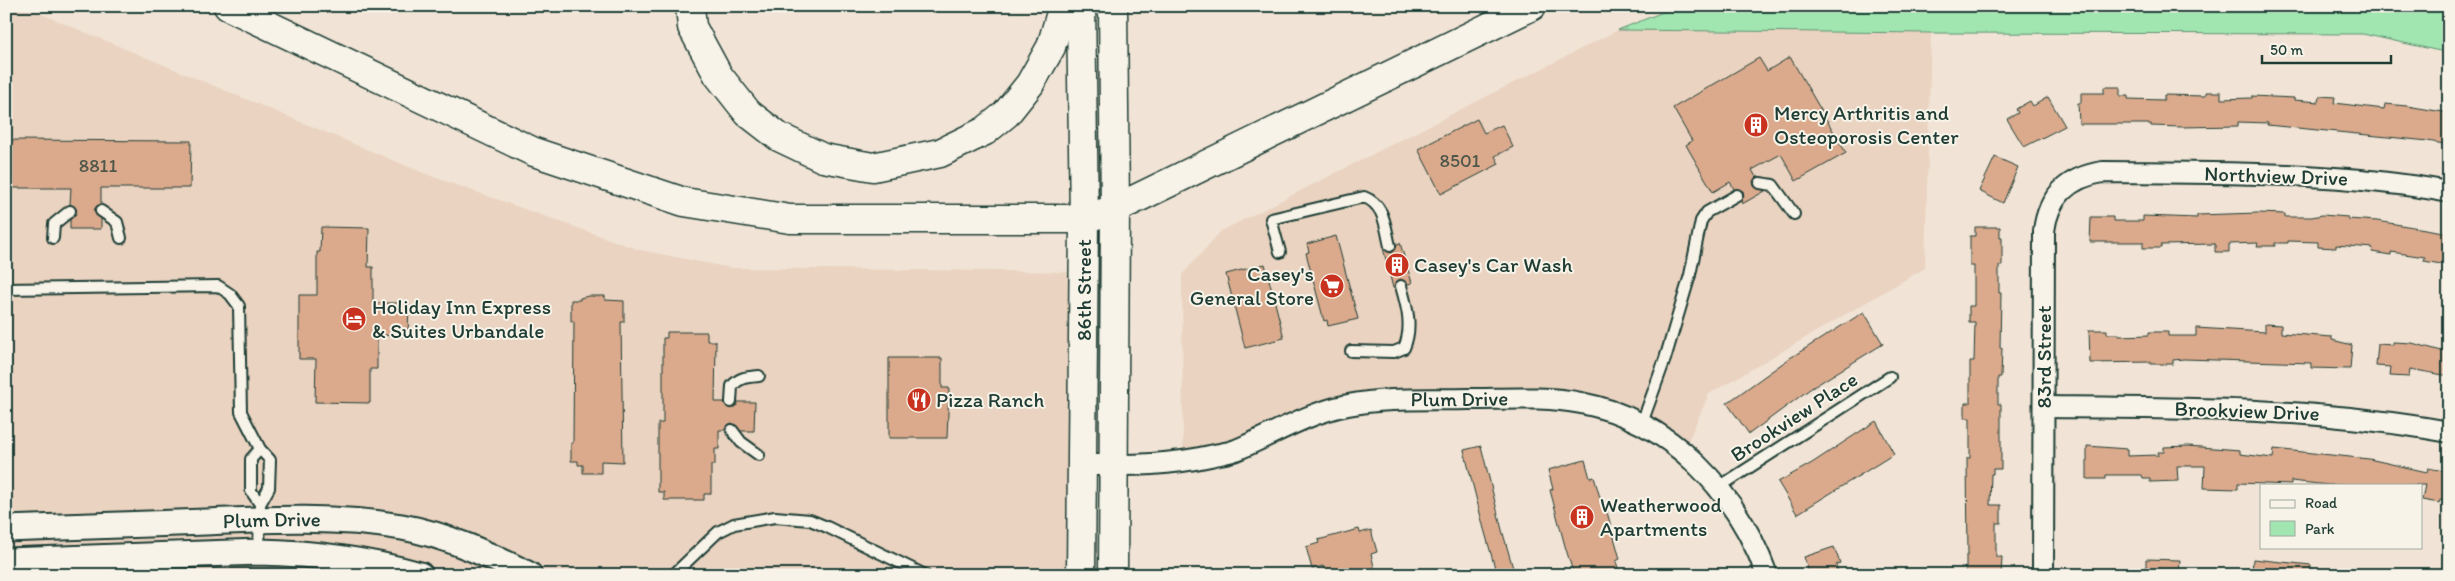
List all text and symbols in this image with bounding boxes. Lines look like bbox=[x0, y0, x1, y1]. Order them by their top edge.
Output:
scale bar bbox=[2262, 32, 2391, 64]
text: 50 m bbox=[2270, 41, 2303, 59]
place label: Mercy Arthritis and Osteoporosis Center bbox=[1774, 100, 1959, 149]
building icon: Mercy Arthritis and Osteoporosis Center bbox=[1743, 112, 1769, 138]
house number: 8501 bbox=[1440, 149, 1481, 172]
house number: 8811 bbox=[79, 154, 117, 177]
street label: Northview Drive bbox=[2204, 160, 2348, 191]
street label: 86th Street bbox=[1071, 239, 1096, 341]
building icon: Casey's Car Wash bbox=[1384, 252, 1410, 278]
place label: Casey's Car Wash bbox=[1414, 252, 1573, 277]
place label: Casey's General Store bbox=[1190, 261, 1314, 310]
supermarket icon: Casey's General Store bbox=[1319, 273, 1345, 299]
place label: Holiday Inn Express & Suites Urbandale bbox=[372, 294, 551, 343]
street label: 83rd Street bbox=[2031, 305, 2056, 409]
hotel icon: Holiday Inn Express & Suites Urbandale bbox=[341, 306, 367, 332]
street label: Brookview Place bbox=[1726, 366, 1862, 467]
street label: Plum Drive bbox=[1410, 385, 1508, 411]
restaurant icon: Pizza Ranch bbox=[906, 387, 932, 413]
place label: Pizza Ranch bbox=[936, 387, 1044, 412]
street label: Brookview Drive bbox=[2174, 395, 2320, 426]
legend bbox=[2260, 484, 2422, 548]
place label: Weatherwood Apartments bbox=[1600, 492, 1722, 541]
text: Road bbox=[2305, 494, 2338, 512]
building icon: Weatherwood Apartments bbox=[1569, 504, 1595, 530]
street label: Plum Drive bbox=[222, 506, 321, 533]
text: Park bbox=[2305, 520, 2335, 538]

